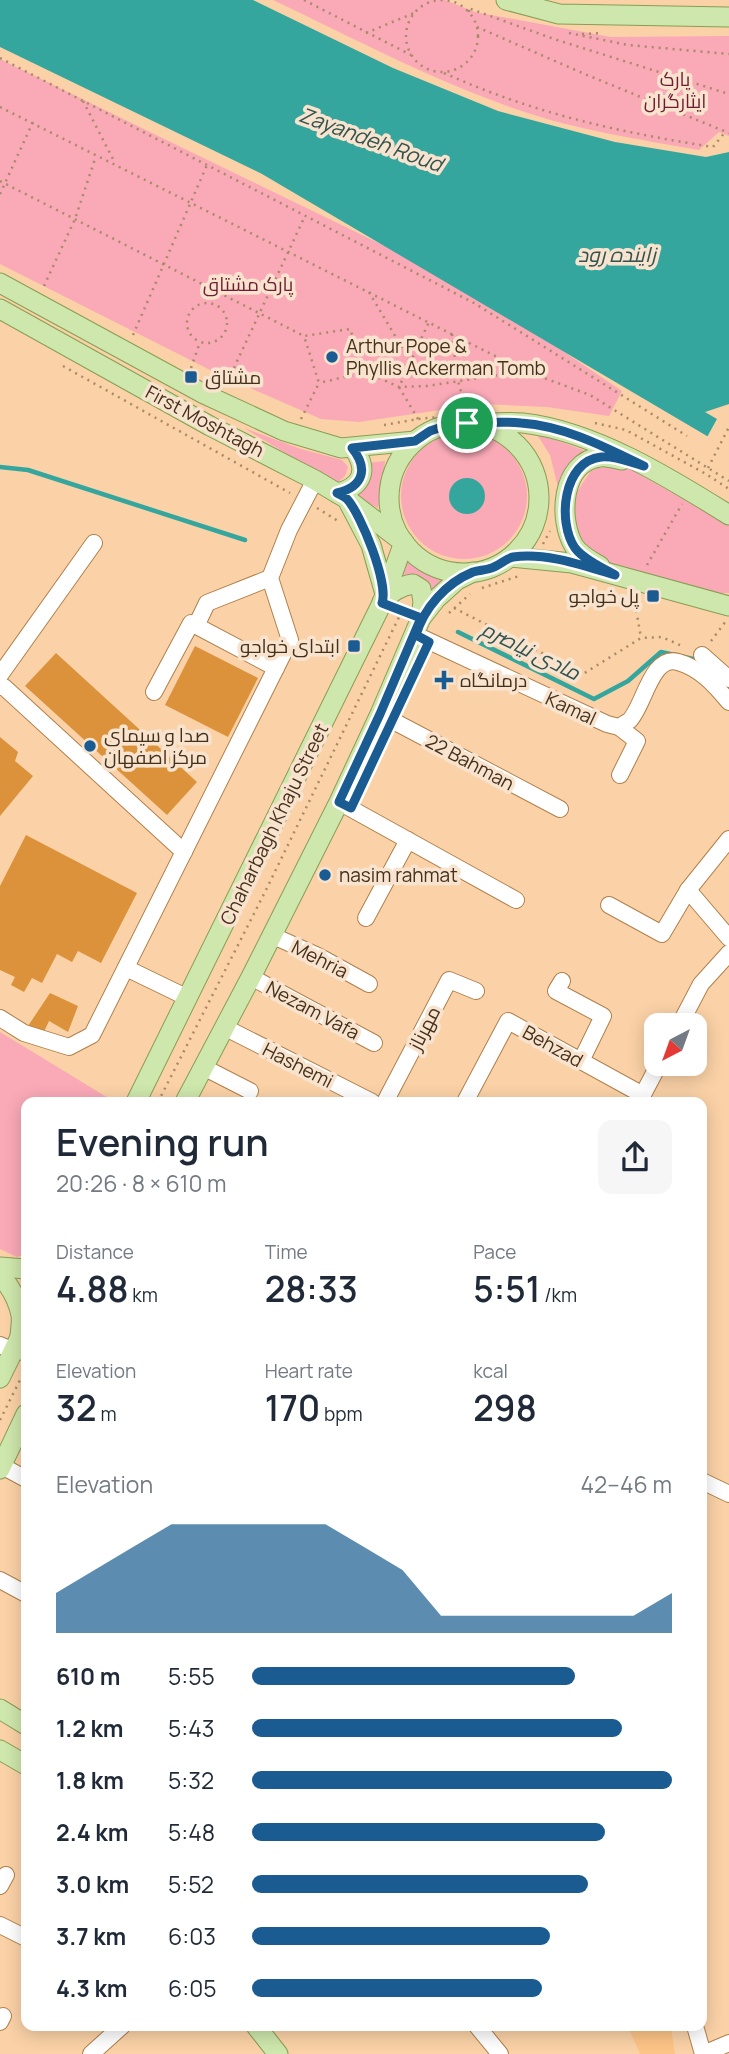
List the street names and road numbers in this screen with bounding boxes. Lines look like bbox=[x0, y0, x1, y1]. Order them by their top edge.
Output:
street label: First Moshtagh bbox=[141, 379, 269, 463]
street label: Kamal bbox=[542, 685, 600, 731]
street label: Chaharbagh Khaju Street bbox=[214, 719, 334, 929]
street label: 22 Bahman bbox=[421, 728, 519, 796]
street label: Mehria bbox=[287, 934, 353, 984]
street label: Nezam Vafa bbox=[262, 975, 364, 1045]
street label: مهرناز bbox=[401, 1002, 446, 1055]
street label: Behzad bbox=[518, 1019, 588, 1073]
street label: Hashemi bbox=[258, 1036, 338, 1094]

